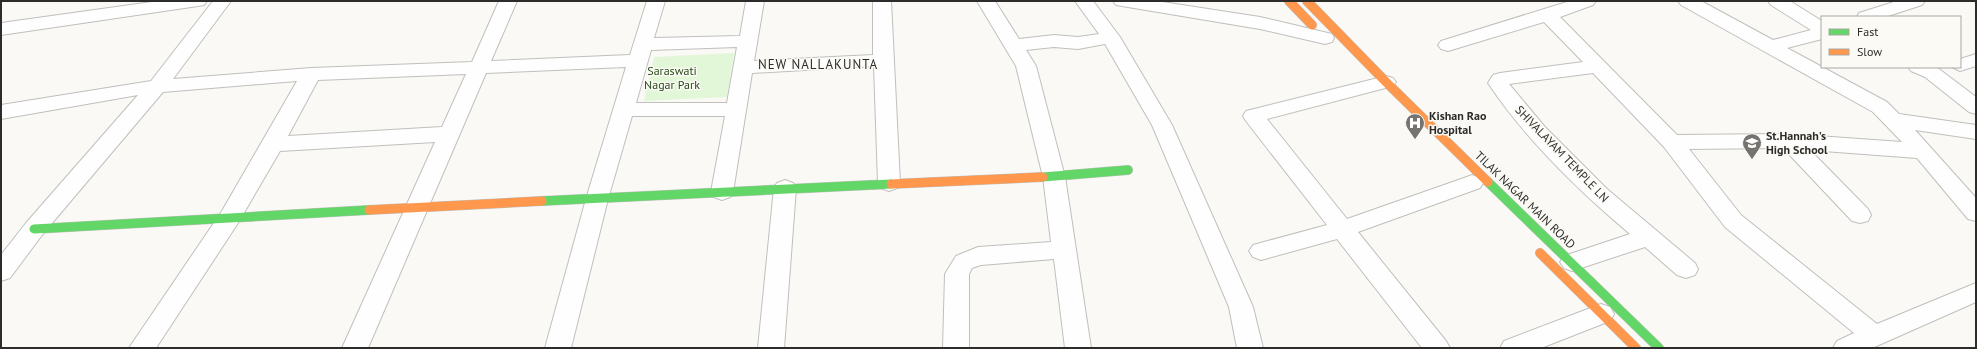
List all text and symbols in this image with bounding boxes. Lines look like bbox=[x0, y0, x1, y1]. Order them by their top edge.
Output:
legend bbox=[1821, 16, 1961, 68]
text: Fast bbox=[1857, 24, 1878, 39]
text: Slow bbox=[1857, 44, 1882, 59]
district label: NEW NALLAKUNTA bbox=[758, 56, 878, 73]
park label: Saraswati Nagar Park bbox=[644, 63, 700, 92]
street label: SHIVALAYAM TEMPLE LN bbox=[1512, 102, 1612, 205]
place label: Kishan Rao Hospital bbox=[1429, 108, 1487, 137]
hospital icon: Kishan Rao Hospital bbox=[1404, 112, 1426, 140]
place label: St.Hannah's High School bbox=[1766, 128, 1828, 157]
school or university icon: St.Hannah's High School bbox=[1741, 132, 1763, 160]
street label: TILAK NAGAR MAIN ROAD bbox=[1472, 148, 1579, 252]

